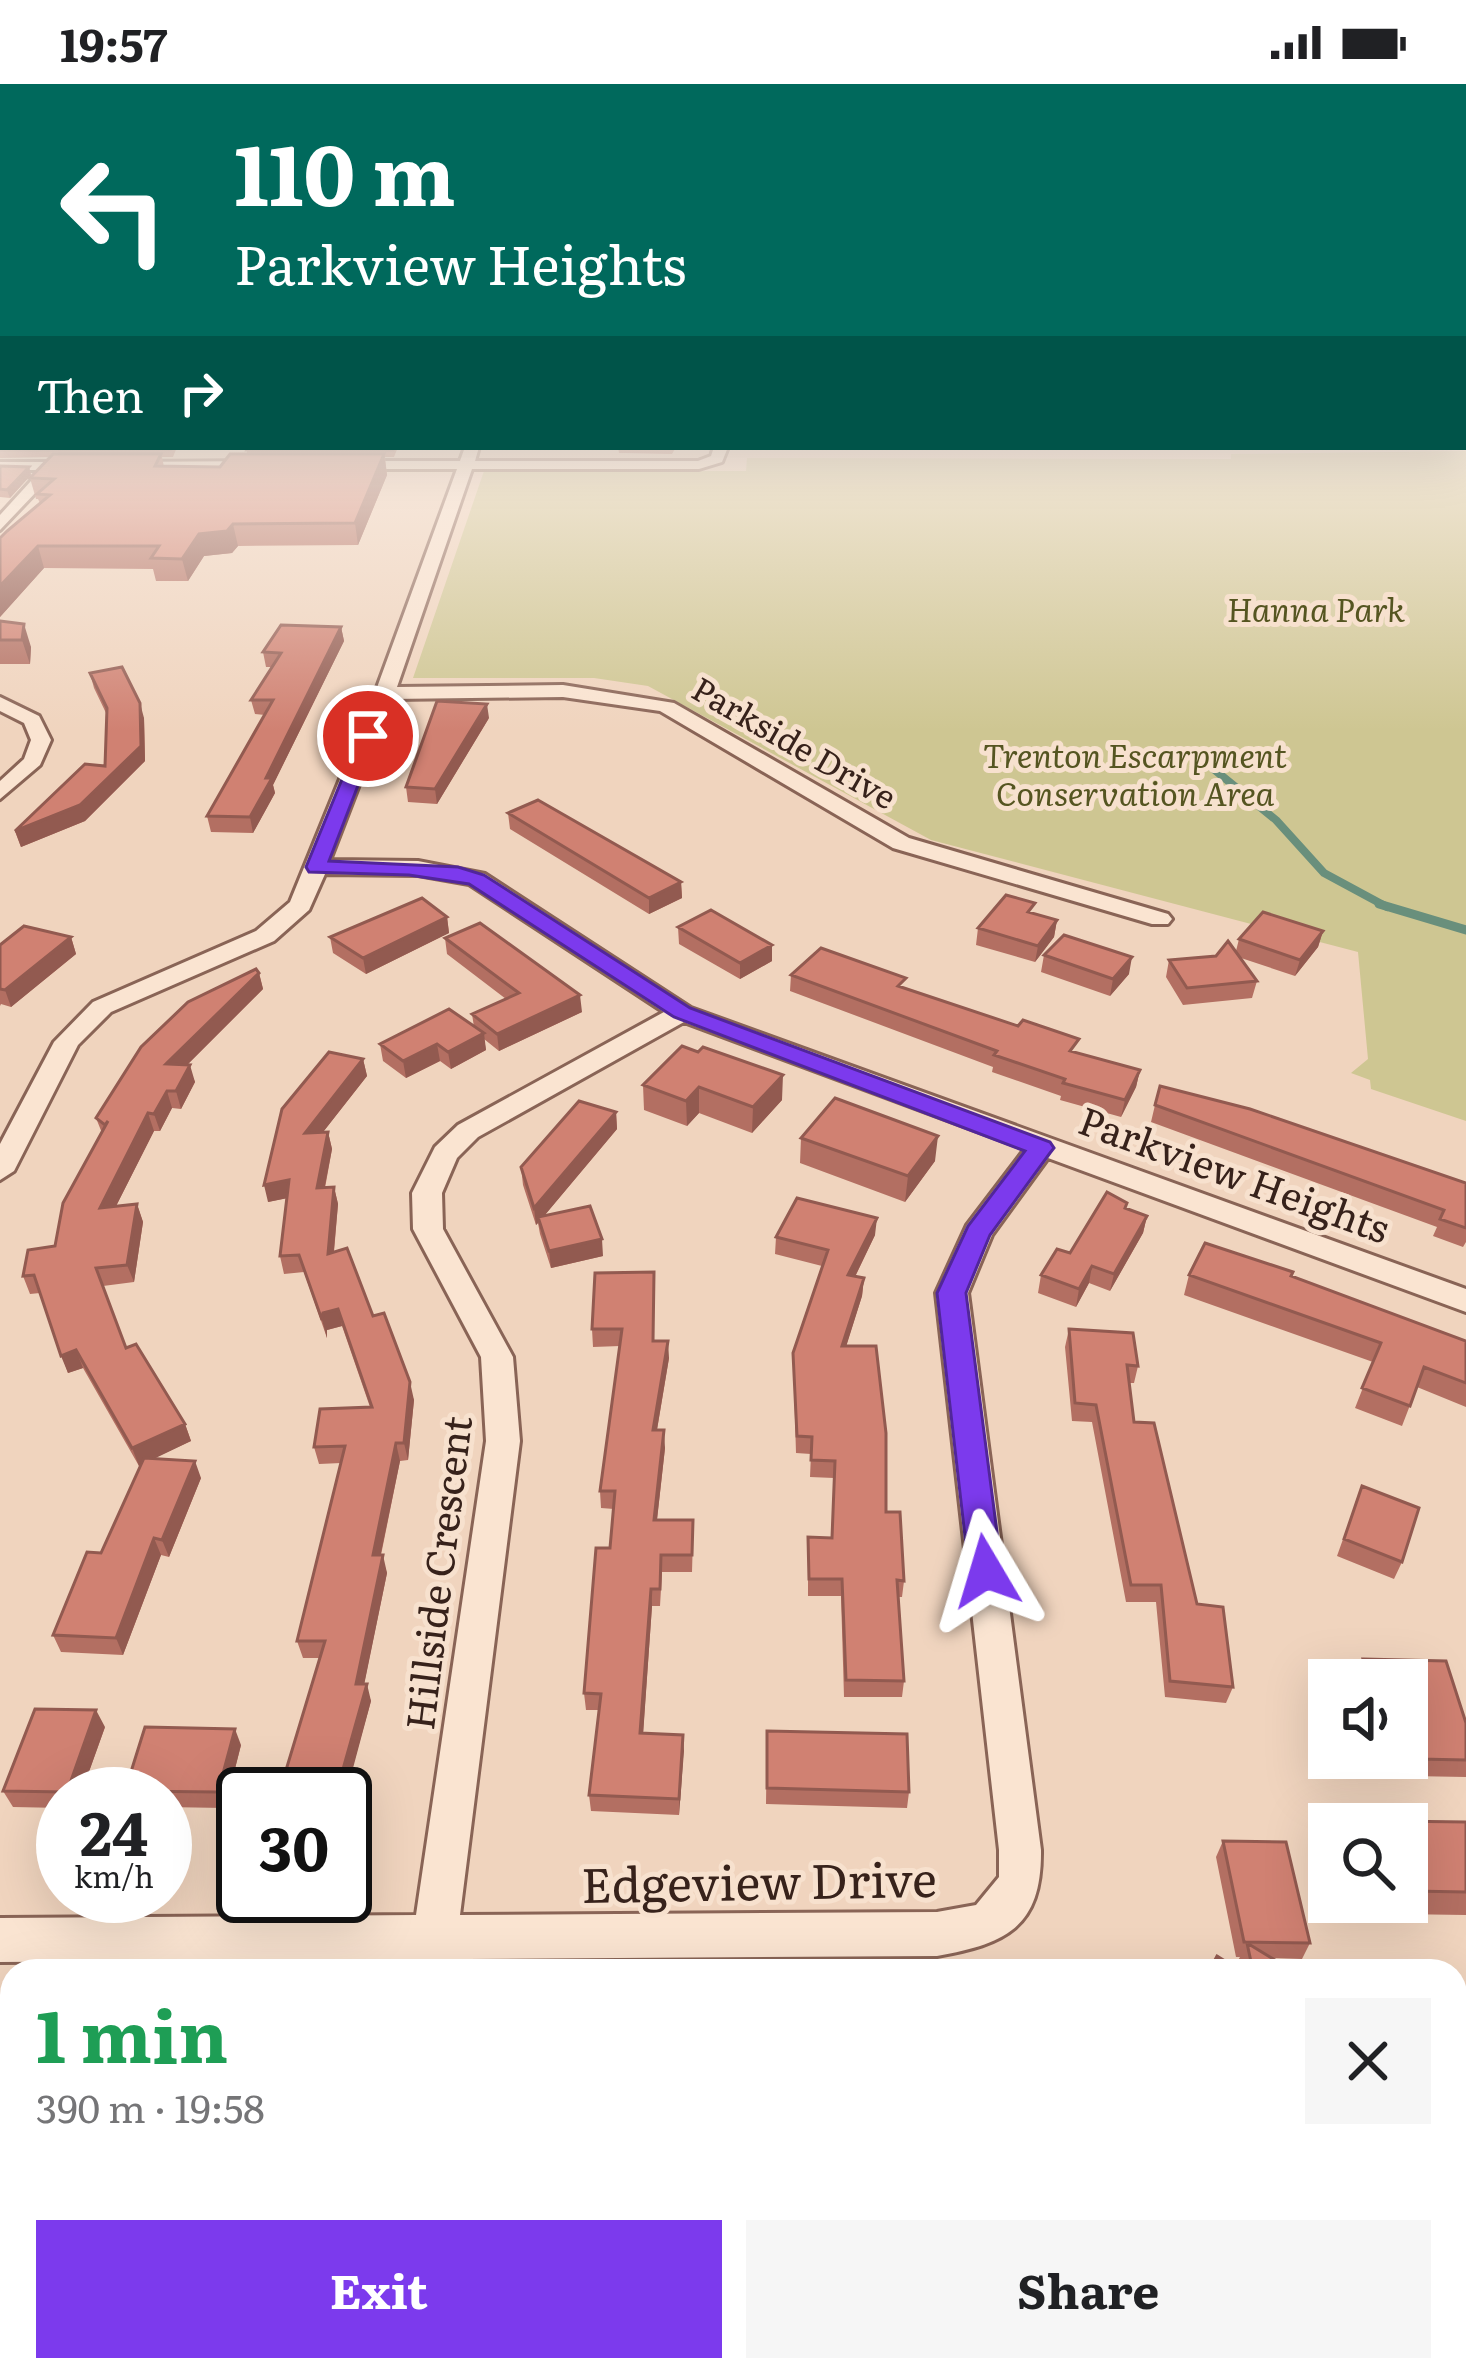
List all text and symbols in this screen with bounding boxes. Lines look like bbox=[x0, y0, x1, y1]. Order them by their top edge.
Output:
text: 19:57 bbox=[60, 9, 167, 76]
text: 110 m bbox=[234, 107, 456, 232]
icon: left bbox=[36, 132, 192, 288]
text: Parkview Heights bbox=[234, 221, 686, 302]
text: Then bbox=[36, 360, 144, 427]
icon: right bbox=[168, 360, 234, 426]
park label: Hanna Park bbox=[1227, 583, 1405, 632]
street label: Parkside Drive bbox=[684, 662, 906, 819]
pin bbox=[317, 685, 419, 787]
icon: arrive bbox=[335, 703, 401, 769]
park label: Trenton Escarpment Conservation Area bbox=[983, 729, 1287, 816]
street label: Parkview Heights bbox=[1072, 1089, 1398, 1255]
street label: Hillside Crescent bbox=[388, 1412, 484, 1733]
position arrow bbox=[923, 1508, 1049, 1634]
map controls bbox=[1308, 1659, 1428, 1923]
button: sound bbox=[1308, 1659, 1428, 1779]
speed limit sign: 30 bbox=[216, 1767, 372, 1923]
text: 24 bbox=[80, 1785, 148, 1874]
button: search bbox=[1308, 1803, 1428, 1923]
street label: Edgeview Drive bbox=[580, 1841, 937, 1918]
text: km/h bbox=[74, 1853, 154, 1897]
text: 1 min bbox=[36, 1978, 228, 2085]
button: close bbox=[1305, 1998, 1431, 2124]
text: 390 m · 19:58 bbox=[36, 2077, 265, 2135]
button: Exit bbox=[36, 2220, 722, 2358]
button: Share bbox=[746, 2220, 1431, 2358]

